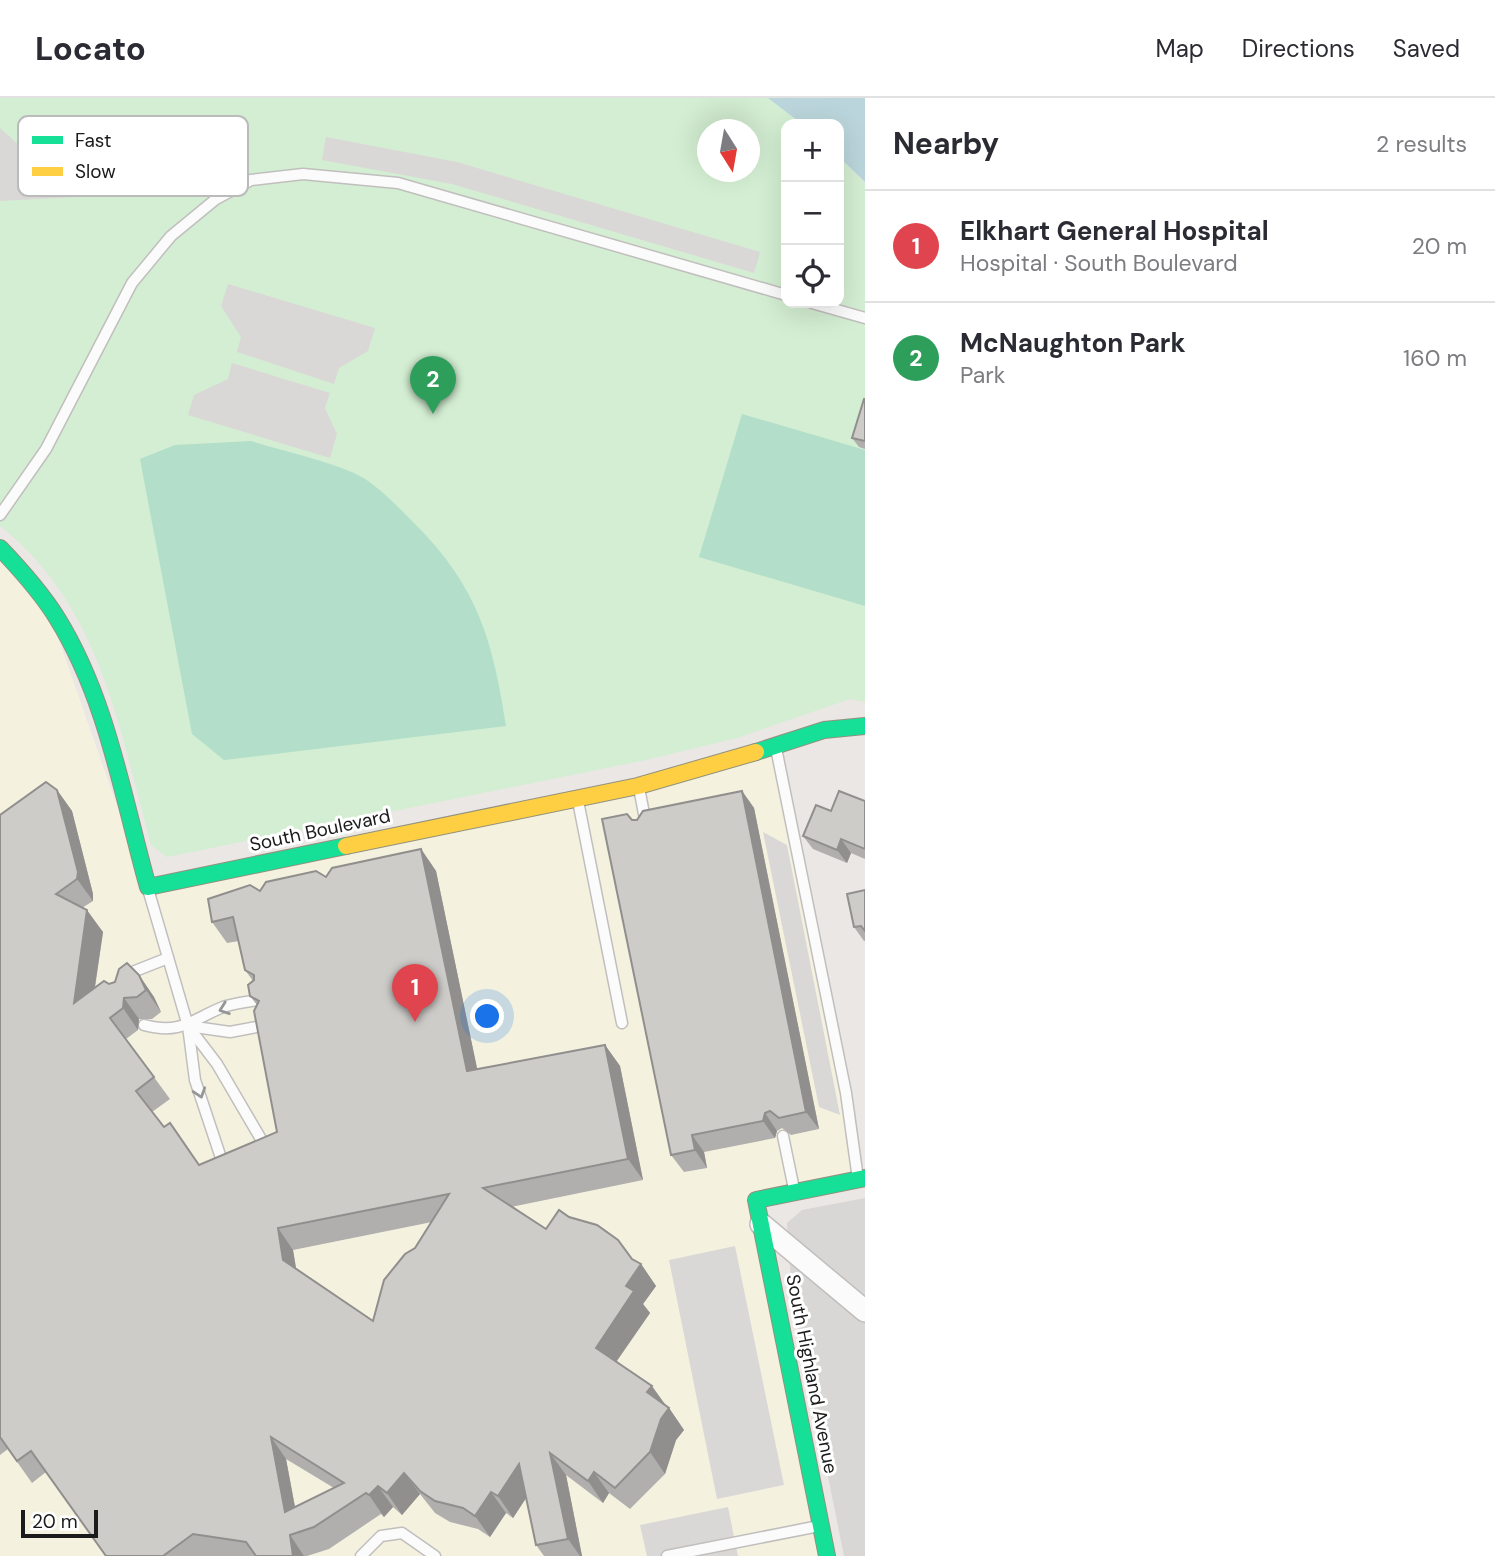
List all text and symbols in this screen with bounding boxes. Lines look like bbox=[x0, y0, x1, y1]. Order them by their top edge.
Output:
text: Locato bbox=[35, 27, 146, 70]
text: Map bbox=[1156, 33, 1204, 64]
text: Directions bbox=[1242, 33, 1355, 64]
text: Saved bbox=[1393, 33, 1460, 64]
legend bbox=[18, 116, 248, 196]
north arrow bbox=[697, 119, 760, 182]
map controls bbox=[781, 119, 844, 308]
button: + bbox=[781, 119, 844, 182]
text: Nearby bbox=[893, 124, 999, 163]
text: Fast bbox=[75, 128, 111, 153]
text: 2 results bbox=[1376, 129, 1467, 159]
text: Slow bbox=[75, 159, 116, 184]
button: − bbox=[781, 182, 844, 245]
text: Elkhart General Hospital bbox=[960, 214, 1269, 248]
text: 1 bbox=[912, 231, 920, 261]
text: 20 m bbox=[1412, 231, 1467, 261]
button: locate bbox=[781, 245, 844, 308]
text: Hospital · South Boulevard bbox=[960, 248, 1238, 278]
text: McNaughton Park bbox=[960, 326, 1186, 360]
text: 2 bbox=[909, 343, 923, 373]
text: 160 m bbox=[1403, 343, 1467, 373]
pin: 2 bbox=[410, 356, 456, 414]
text: Park bbox=[960, 360, 1005, 390]
street label: South Boulevard bbox=[247, 803, 393, 857]
pin: 1 bbox=[392, 964, 438, 1022]
your location bbox=[470, 999, 504, 1033]
one-way arrow bbox=[218, 1001, 230, 1015]
one-way arrow bbox=[191, 1086, 206, 1098]
street label: South Highland Avenue bbox=[780, 1272, 844, 1476]
scale bar bbox=[21, 1507, 98, 1539]
text: 20 m bbox=[32, 1509, 78, 1534]

